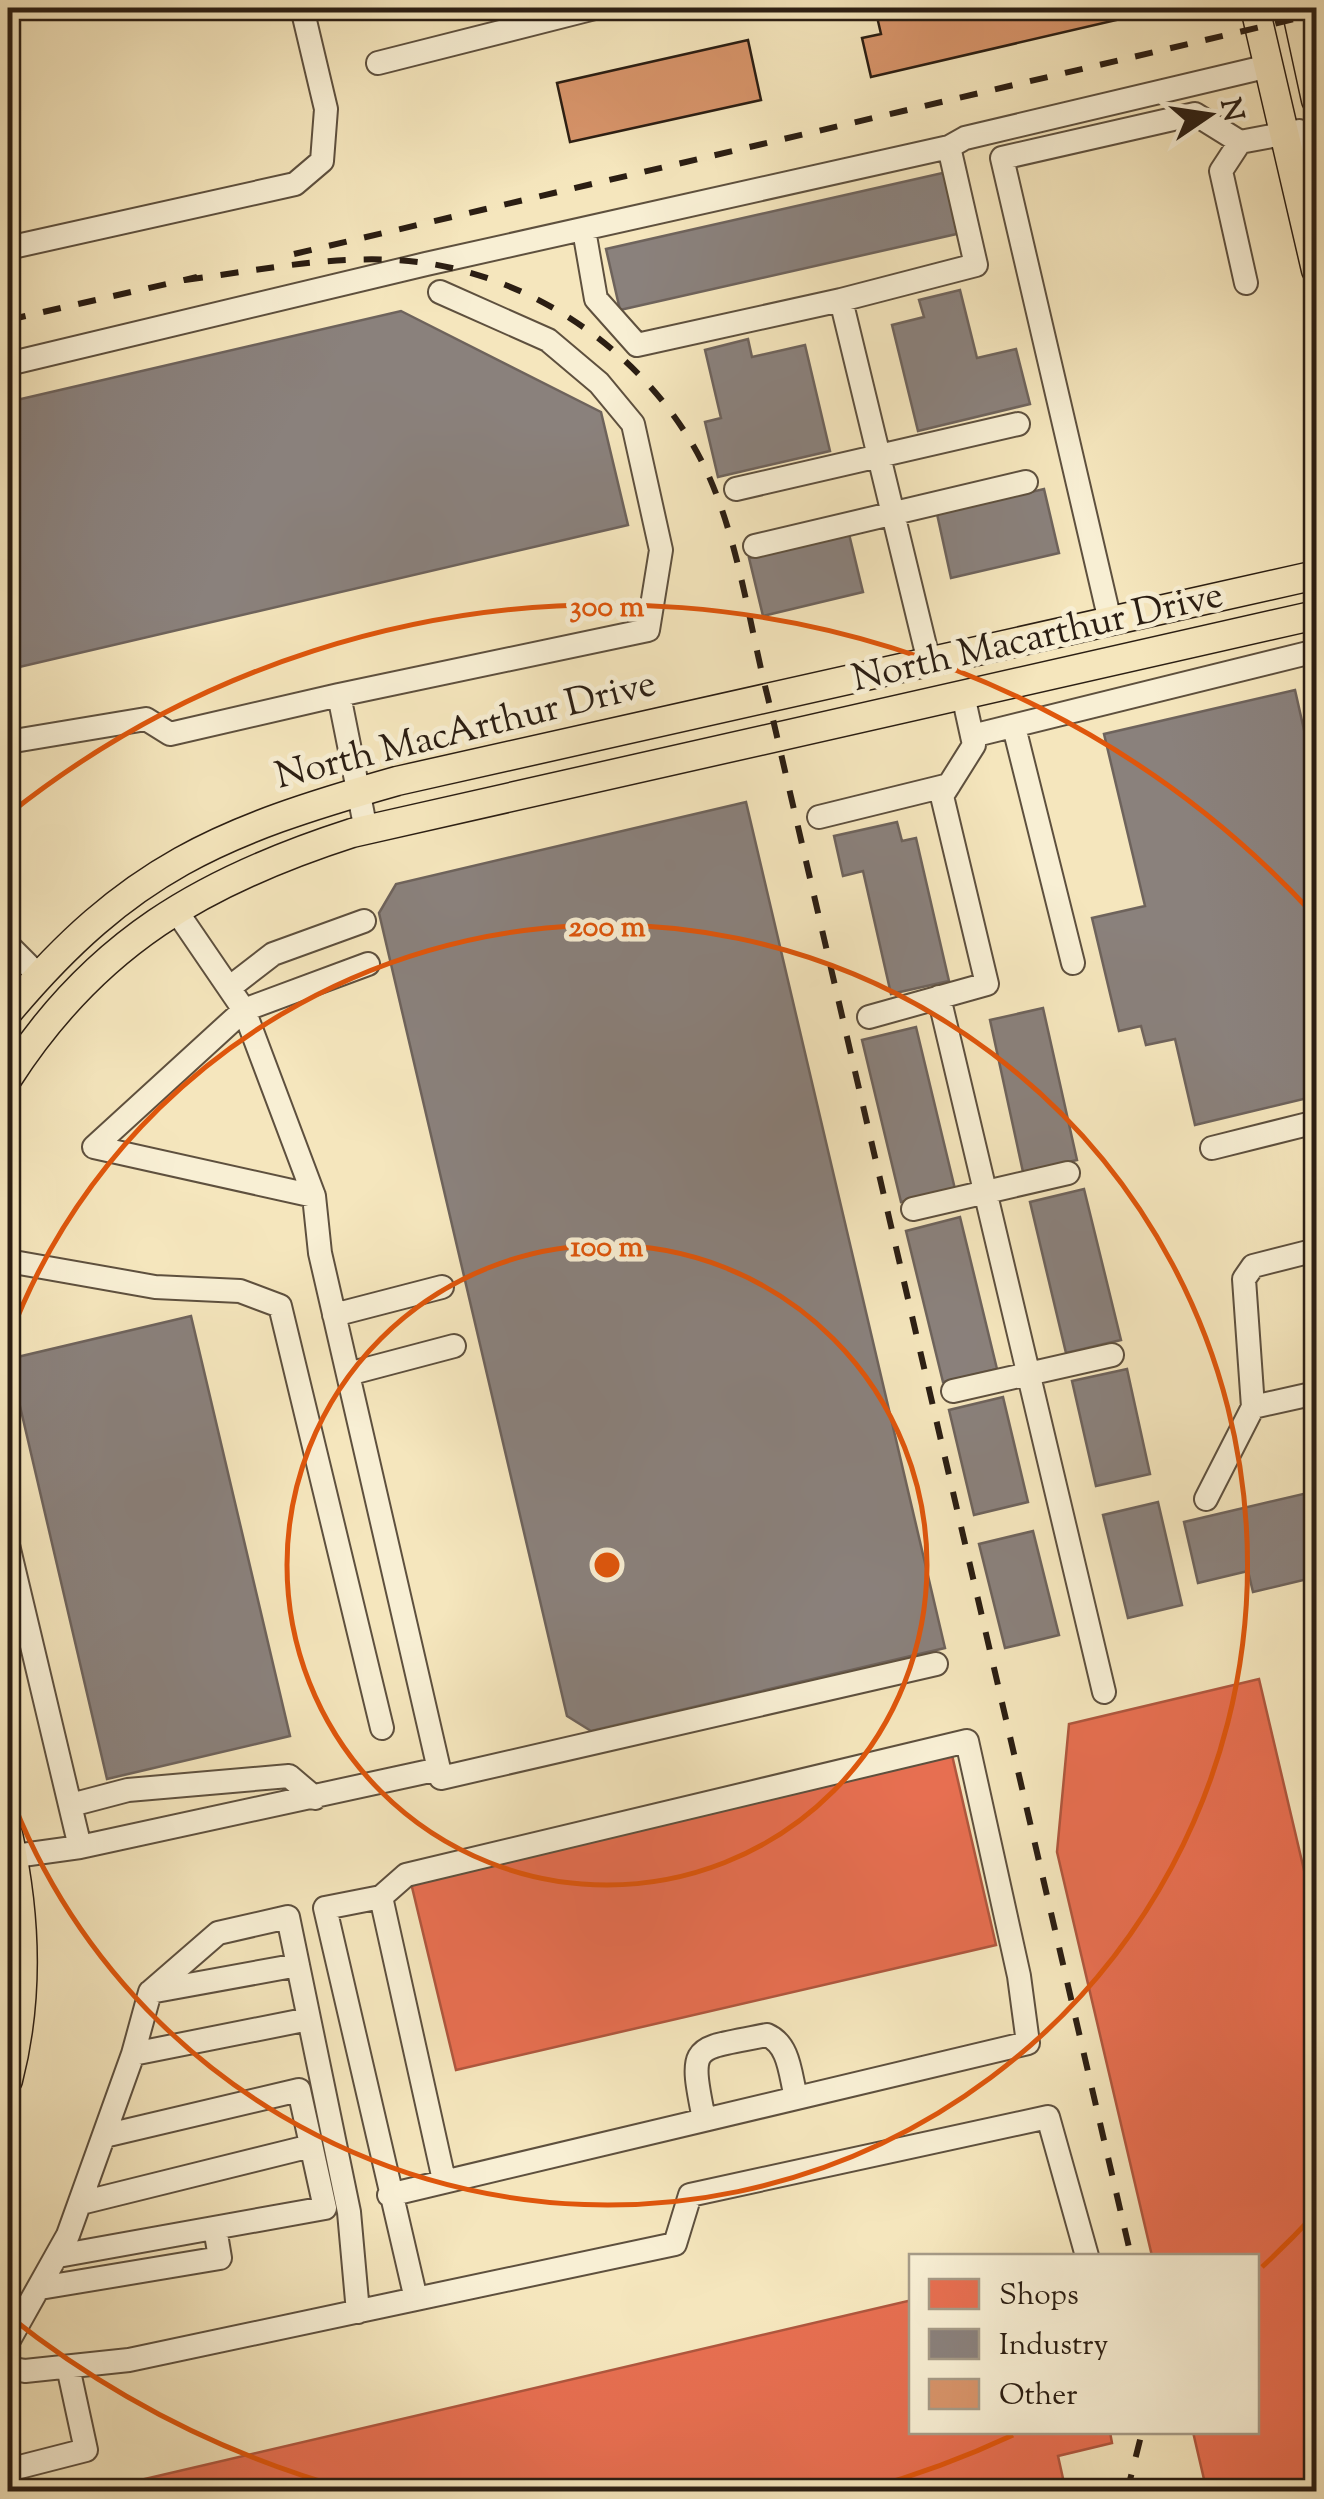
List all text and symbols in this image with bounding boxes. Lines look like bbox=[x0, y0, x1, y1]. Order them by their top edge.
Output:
north arrow bbox=[1159, 65, 1259, 165]
text: N bbox=[1208, 95, 1252, 125]
street label: North Macarthur Drive bbox=[847, 570, 1229, 708]
text: 300 m bbox=[570, 587, 645, 630]
street label: North MacArthur Drive bbox=[270, 659, 662, 805]
text: 200 m bbox=[569, 907, 646, 950]
text: 100 m bbox=[571, 1227, 644, 1270]
centre of rings bbox=[589, 1547, 625, 1583]
legend bbox=[909, 2254, 1259, 2434]
text: Shops bbox=[999, 2275, 1079, 2318]
text: Industry bbox=[999, 2325, 1108, 2368]
text: Other bbox=[999, 2375, 1077, 2418]

